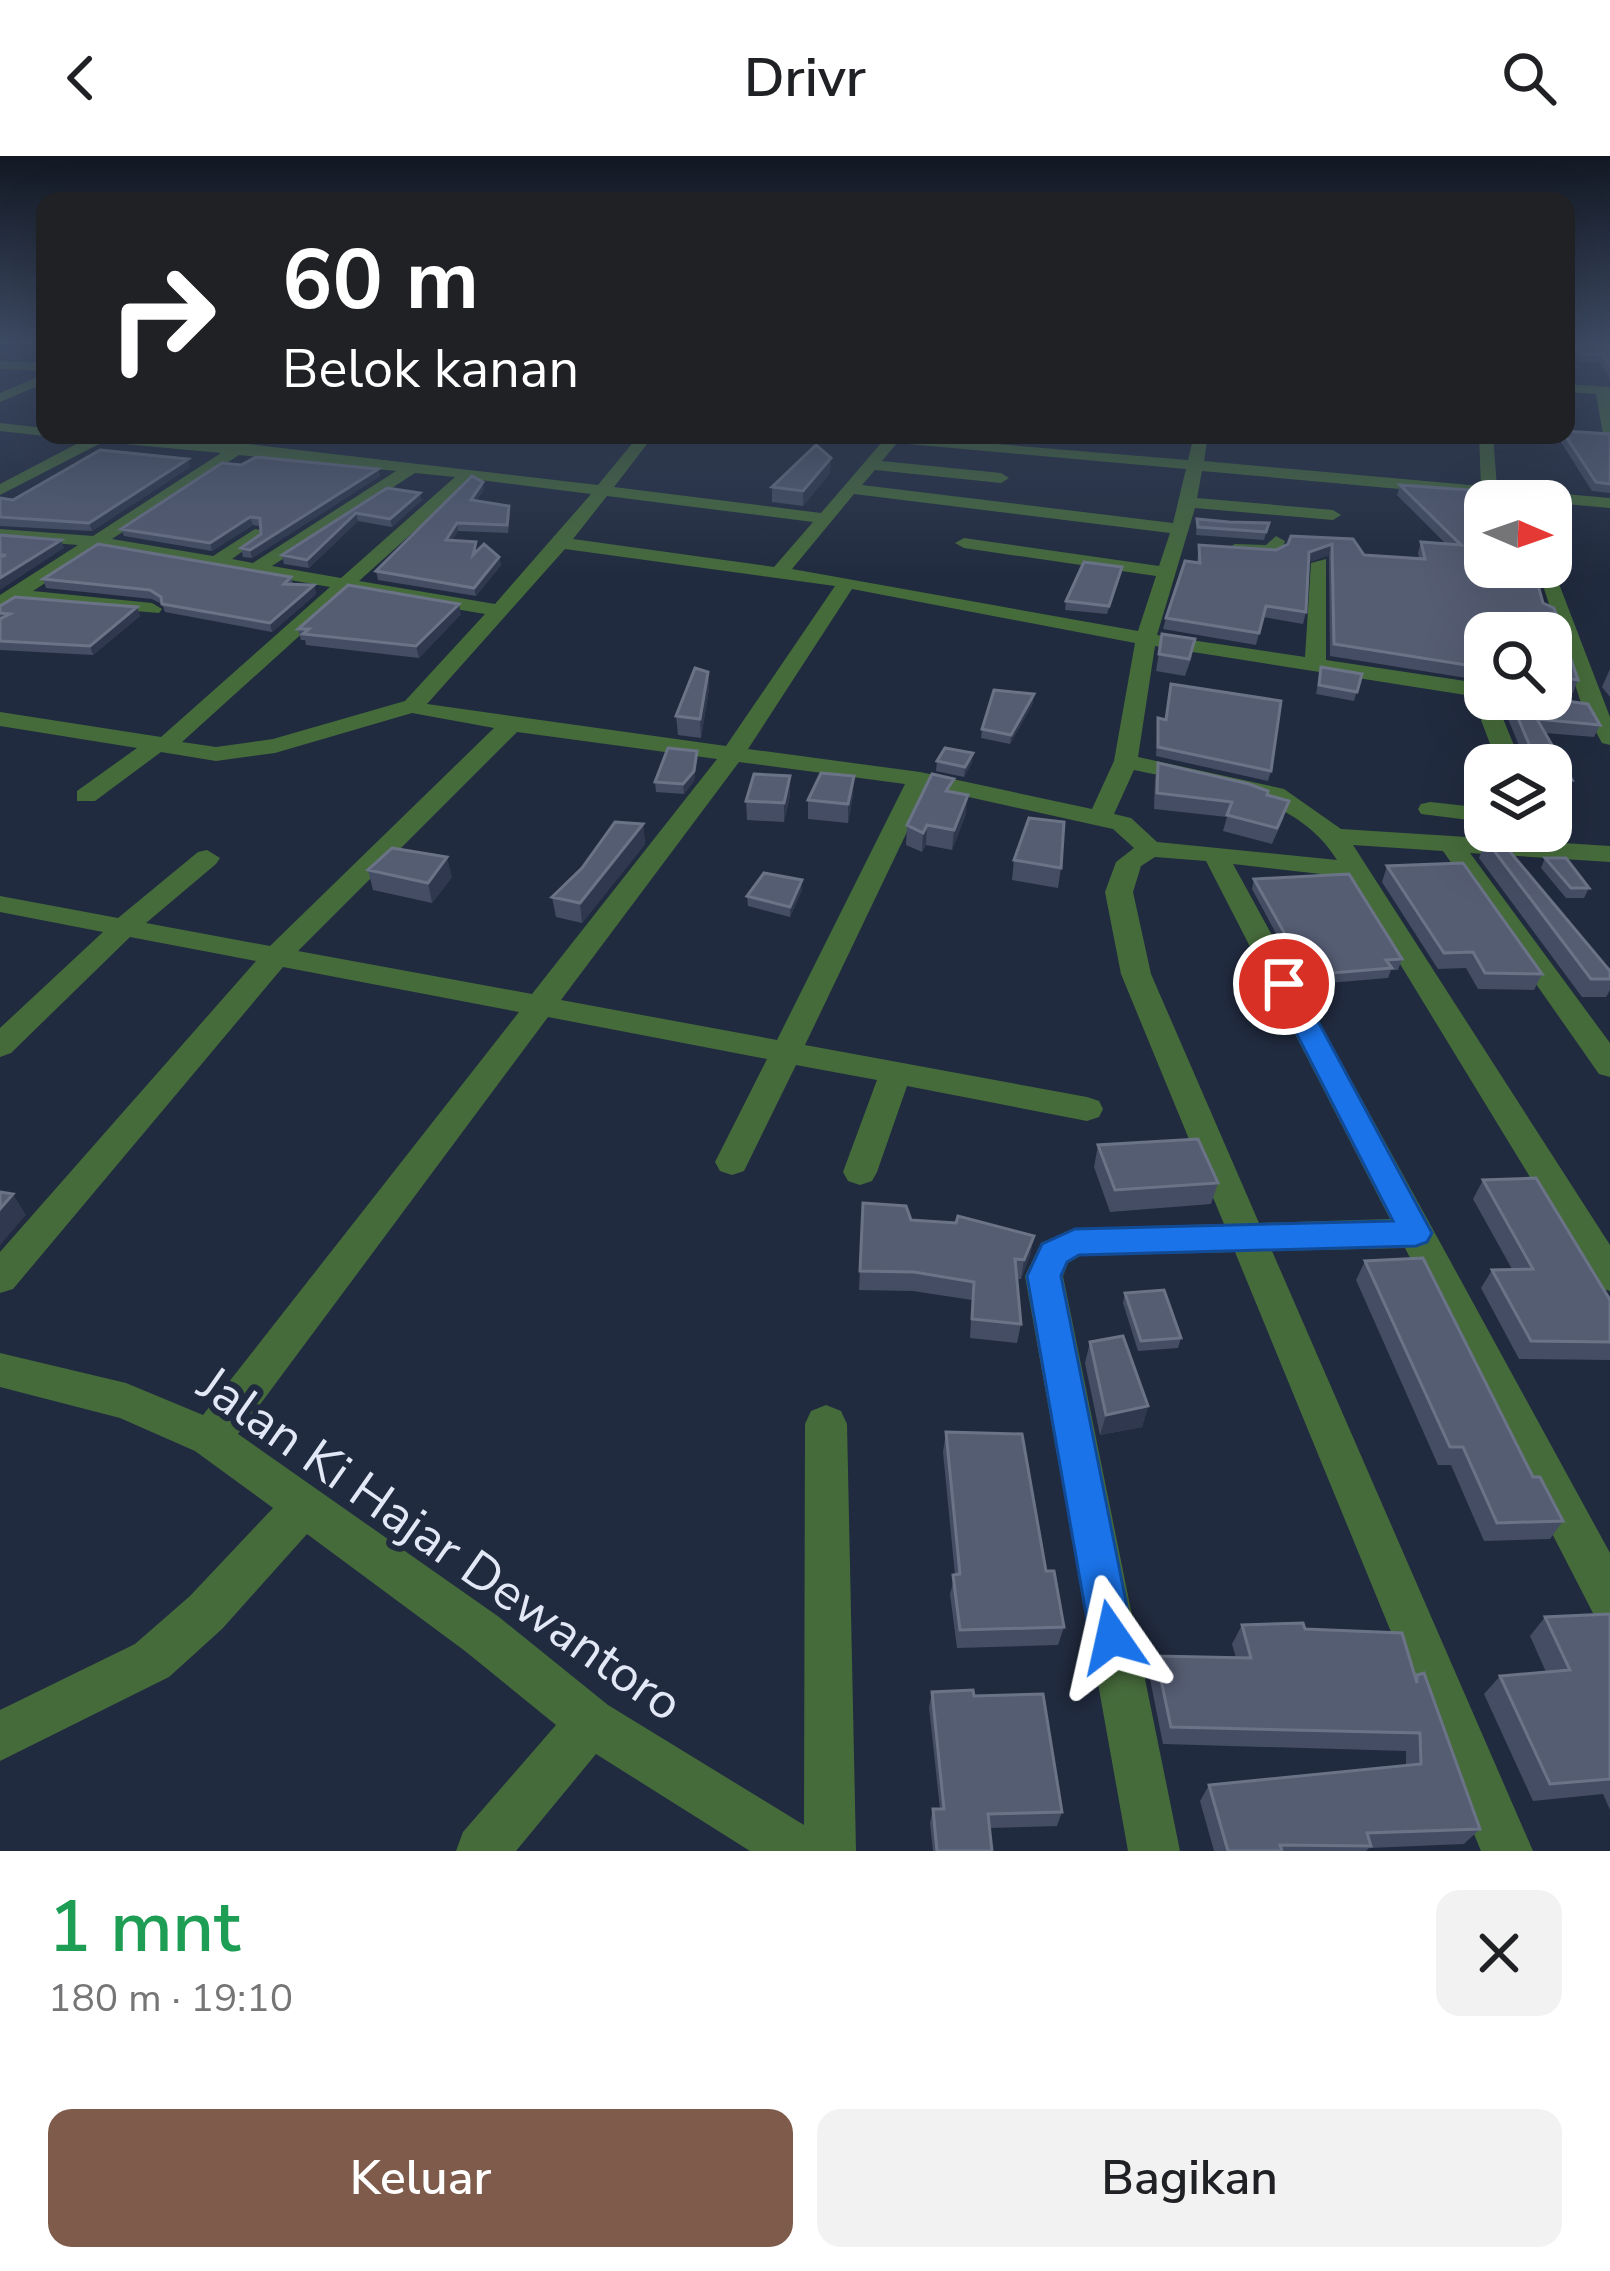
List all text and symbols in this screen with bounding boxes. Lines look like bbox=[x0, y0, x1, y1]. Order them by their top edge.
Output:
text: Drivr bbox=[744, 41, 866, 115]
icon: back bbox=[48, 45, 114, 111]
icon: search bbox=[1496, 45, 1562, 111]
text: 60 m bbox=[282, 223, 479, 338]
icon: right bbox=[84, 240, 240, 396]
text: Belok kanan bbox=[282, 332, 579, 406]
north arrow bbox=[1464, 480, 1572, 588]
map controls bbox=[1464, 480, 1572, 852]
button: search bbox=[1464, 612, 1572, 720]
button: layers bbox=[1464, 744, 1572, 852]
pin bbox=[1233, 933, 1335, 1035]
icon: arrive bbox=[1251, 951, 1317, 1017]
street label: Jalan Ki Hajar Dewantoro bbox=[184, 1349, 696, 1738]
position arrow bbox=[1049, 1574, 1175, 1700]
text: 1 mnt bbox=[48, 1878, 240, 1976]
button: close bbox=[1436, 1890, 1562, 2016]
text: 180 m · 19:10 bbox=[48, 1972, 293, 2025]
button: Keluar bbox=[48, 2109, 793, 2247]
button: Bagikan bbox=[817, 2109, 1562, 2247]

